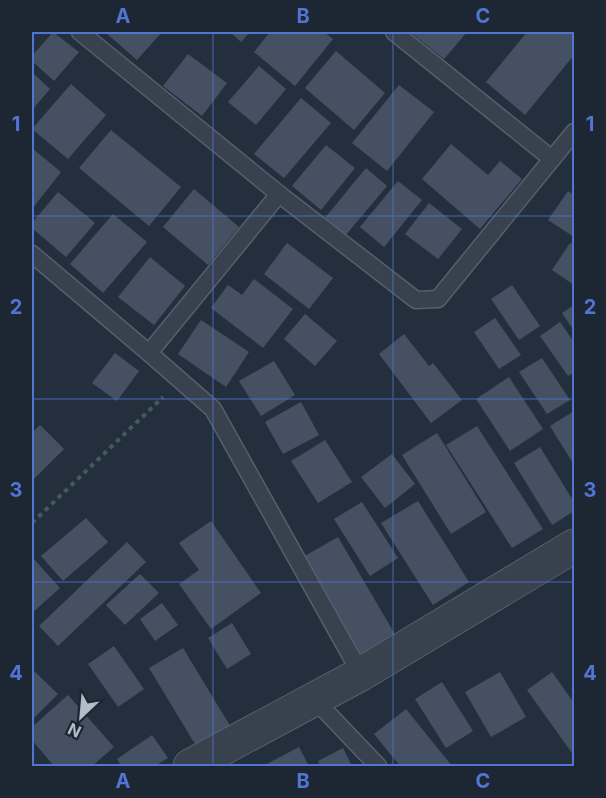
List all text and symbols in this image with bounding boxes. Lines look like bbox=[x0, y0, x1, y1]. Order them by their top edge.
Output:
text: A bbox=[116, 4, 131, 28]
text: B bbox=[296, 4, 310, 28]
text: C bbox=[476, 4, 490, 28]
text: 1 bbox=[12, 112, 20, 136]
text: 1 bbox=[586, 112, 594, 136]
text: 2 bbox=[10, 295, 22, 319]
text: 2 bbox=[584, 295, 596, 319]
text: 3 bbox=[10, 478, 22, 502]
text: 3 bbox=[584, 478, 596, 502]
text: 4 bbox=[9, 661, 23, 685]
text: 4 bbox=[583, 661, 597, 685]
north arrow bbox=[51, 687, 111, 747]
text: N bbox=[65, 719, 84, 742]
text: A bbox=[116, 769, 131, 793]
text: B bbox=[296, 769, 310, 793]
text: C bbox=[476, 769, 490, 793]

